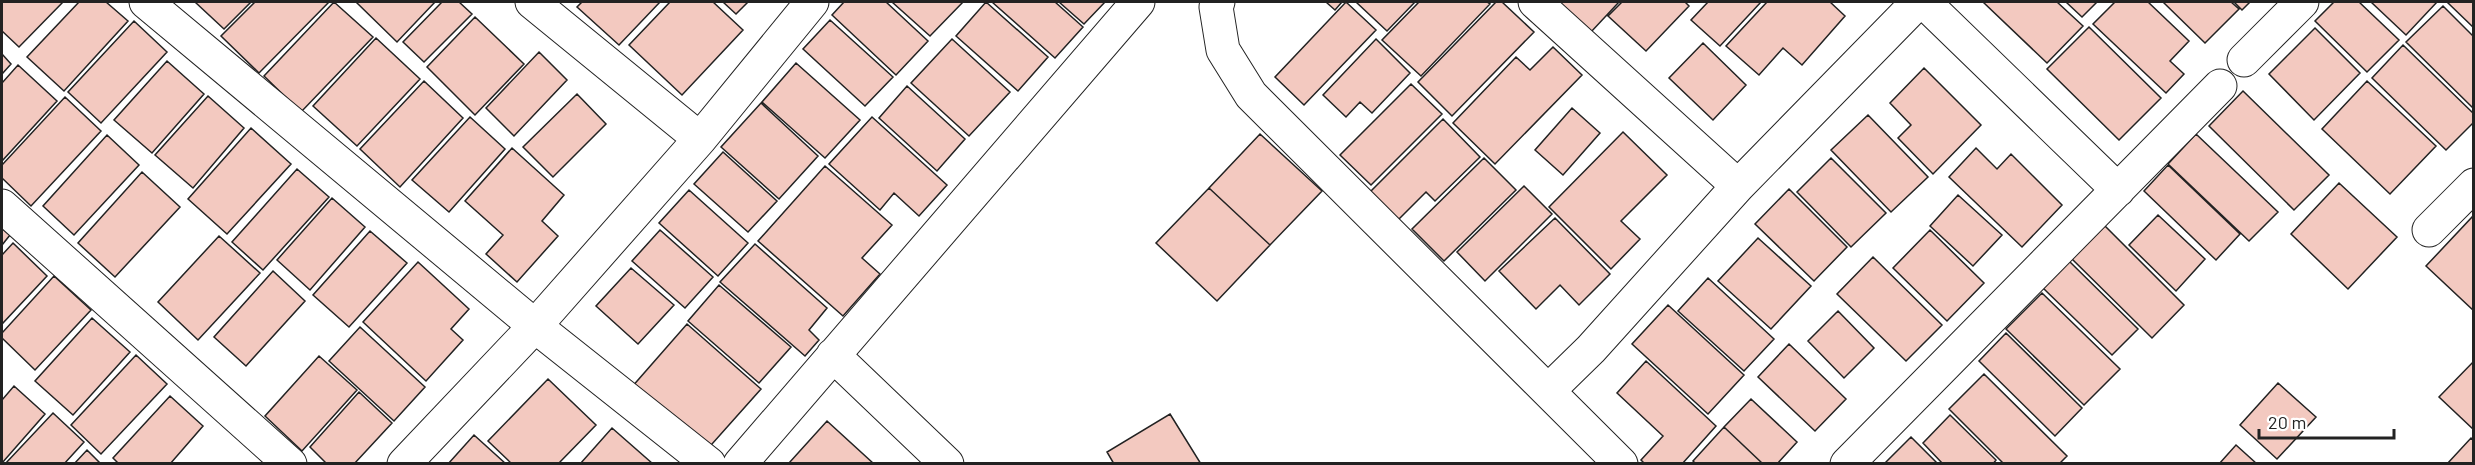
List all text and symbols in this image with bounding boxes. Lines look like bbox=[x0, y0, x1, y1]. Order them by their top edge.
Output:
scale bar bbox=[2259, 402, 2394, 440]
text: 20 m bbox=[2268, 411, 2306, 433]

